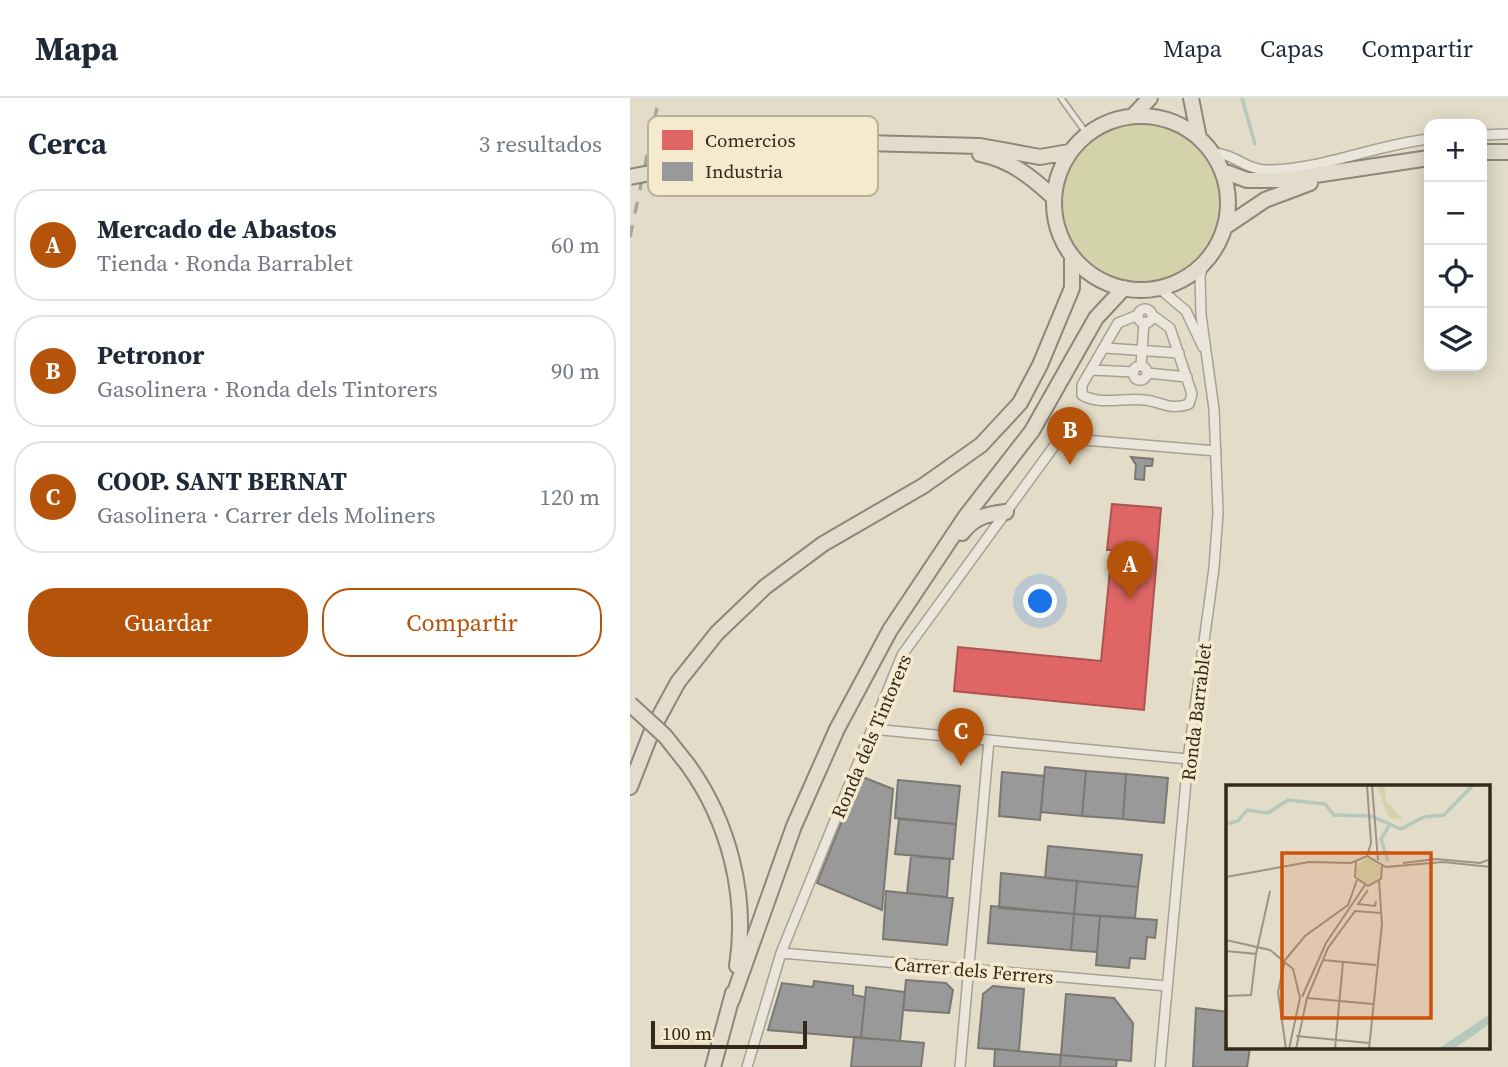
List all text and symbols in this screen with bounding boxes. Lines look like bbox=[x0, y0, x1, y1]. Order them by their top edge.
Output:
text: Mapa bbox=[35, 26, 118, 71]
text: Mapa bbox=[1163, 32, 1222, 65]
text: Capas bbox=[1260, 32, 1324, 65]
text: Compartir bbox=[1362, 32, 1473, 65]
legend bbox=[648, 116, 878, 196]
map controls bbox=[1424, 119, 1487, 371]
button: + bbox=[1424, 119, 1487, 182]
text: Cerca bbox=[28, 123, 107, 164]
text: Comercios bbox=[705, 127, 796, 153]
text: 3 resultados bbox=[479, 128, 602, 160]
text: Industria bbox=[705, 158, 783, 184]
button: − bbox=[1424, 182, 1487, 245]
text: Mercado de Abastos bbox=[97, 211, 337, 247]
text: A bbox=[45, 229, 61, 261]
text: 60 m bbox=[551, 229, 600, 261]
button: locate bbox=[1424, 245, 1487, 308]
text: Tienda · Ronda Barrablet bbox=[97, 247, 353, 279]
button: layers bbox=[1424, 308, 1487, 371]
text: Petronor bbox=[97, 337, 204, 373]
text: B bbox=[46, 355, 60, 387]
text: 90 m bbox=[551, 355, 600, 387]
text: Gasolinera · Ronda dels Tintorers bbox=[97, 373, 438, 405]
pin: B bbox=[1047, 407, 1093, 465]
text: COOP. SANT BERNAT bbox=[97, 463, 347, 499]
text: C bbox=[46, 481, 60, 513]
text: 120 m bbox=[539, 481, 600, 513]
text: Gasolinera · Carrer dels Moliners bbox=[97, 499, 435, 531]
pin: A bbox=[1107, 541, 1153, 599]
your location bbox=[1023, 584, 1057, 618]
button: Guardar bbox=[28, 588, 308, 657]
button: Compartir bbox=[322, 588, 602, 657]
street label: Ronda Barrablet bbox=[1175, 641, 1217, 782]
street label: Ronda dels Tintorers bbox=[825, 650, 917, 822]
pin: C bbox=[938, 708, 984, 766]
inset map bbox=[1226, 785, 1490, 1049]
street label: Carrer dels Ferrers bbox=[893, 950, 1055, 990]
scale bar bbox=[651, 1018, 807, 1050]
text: 100 m bbox=[662, 1020, 712, 1046]

